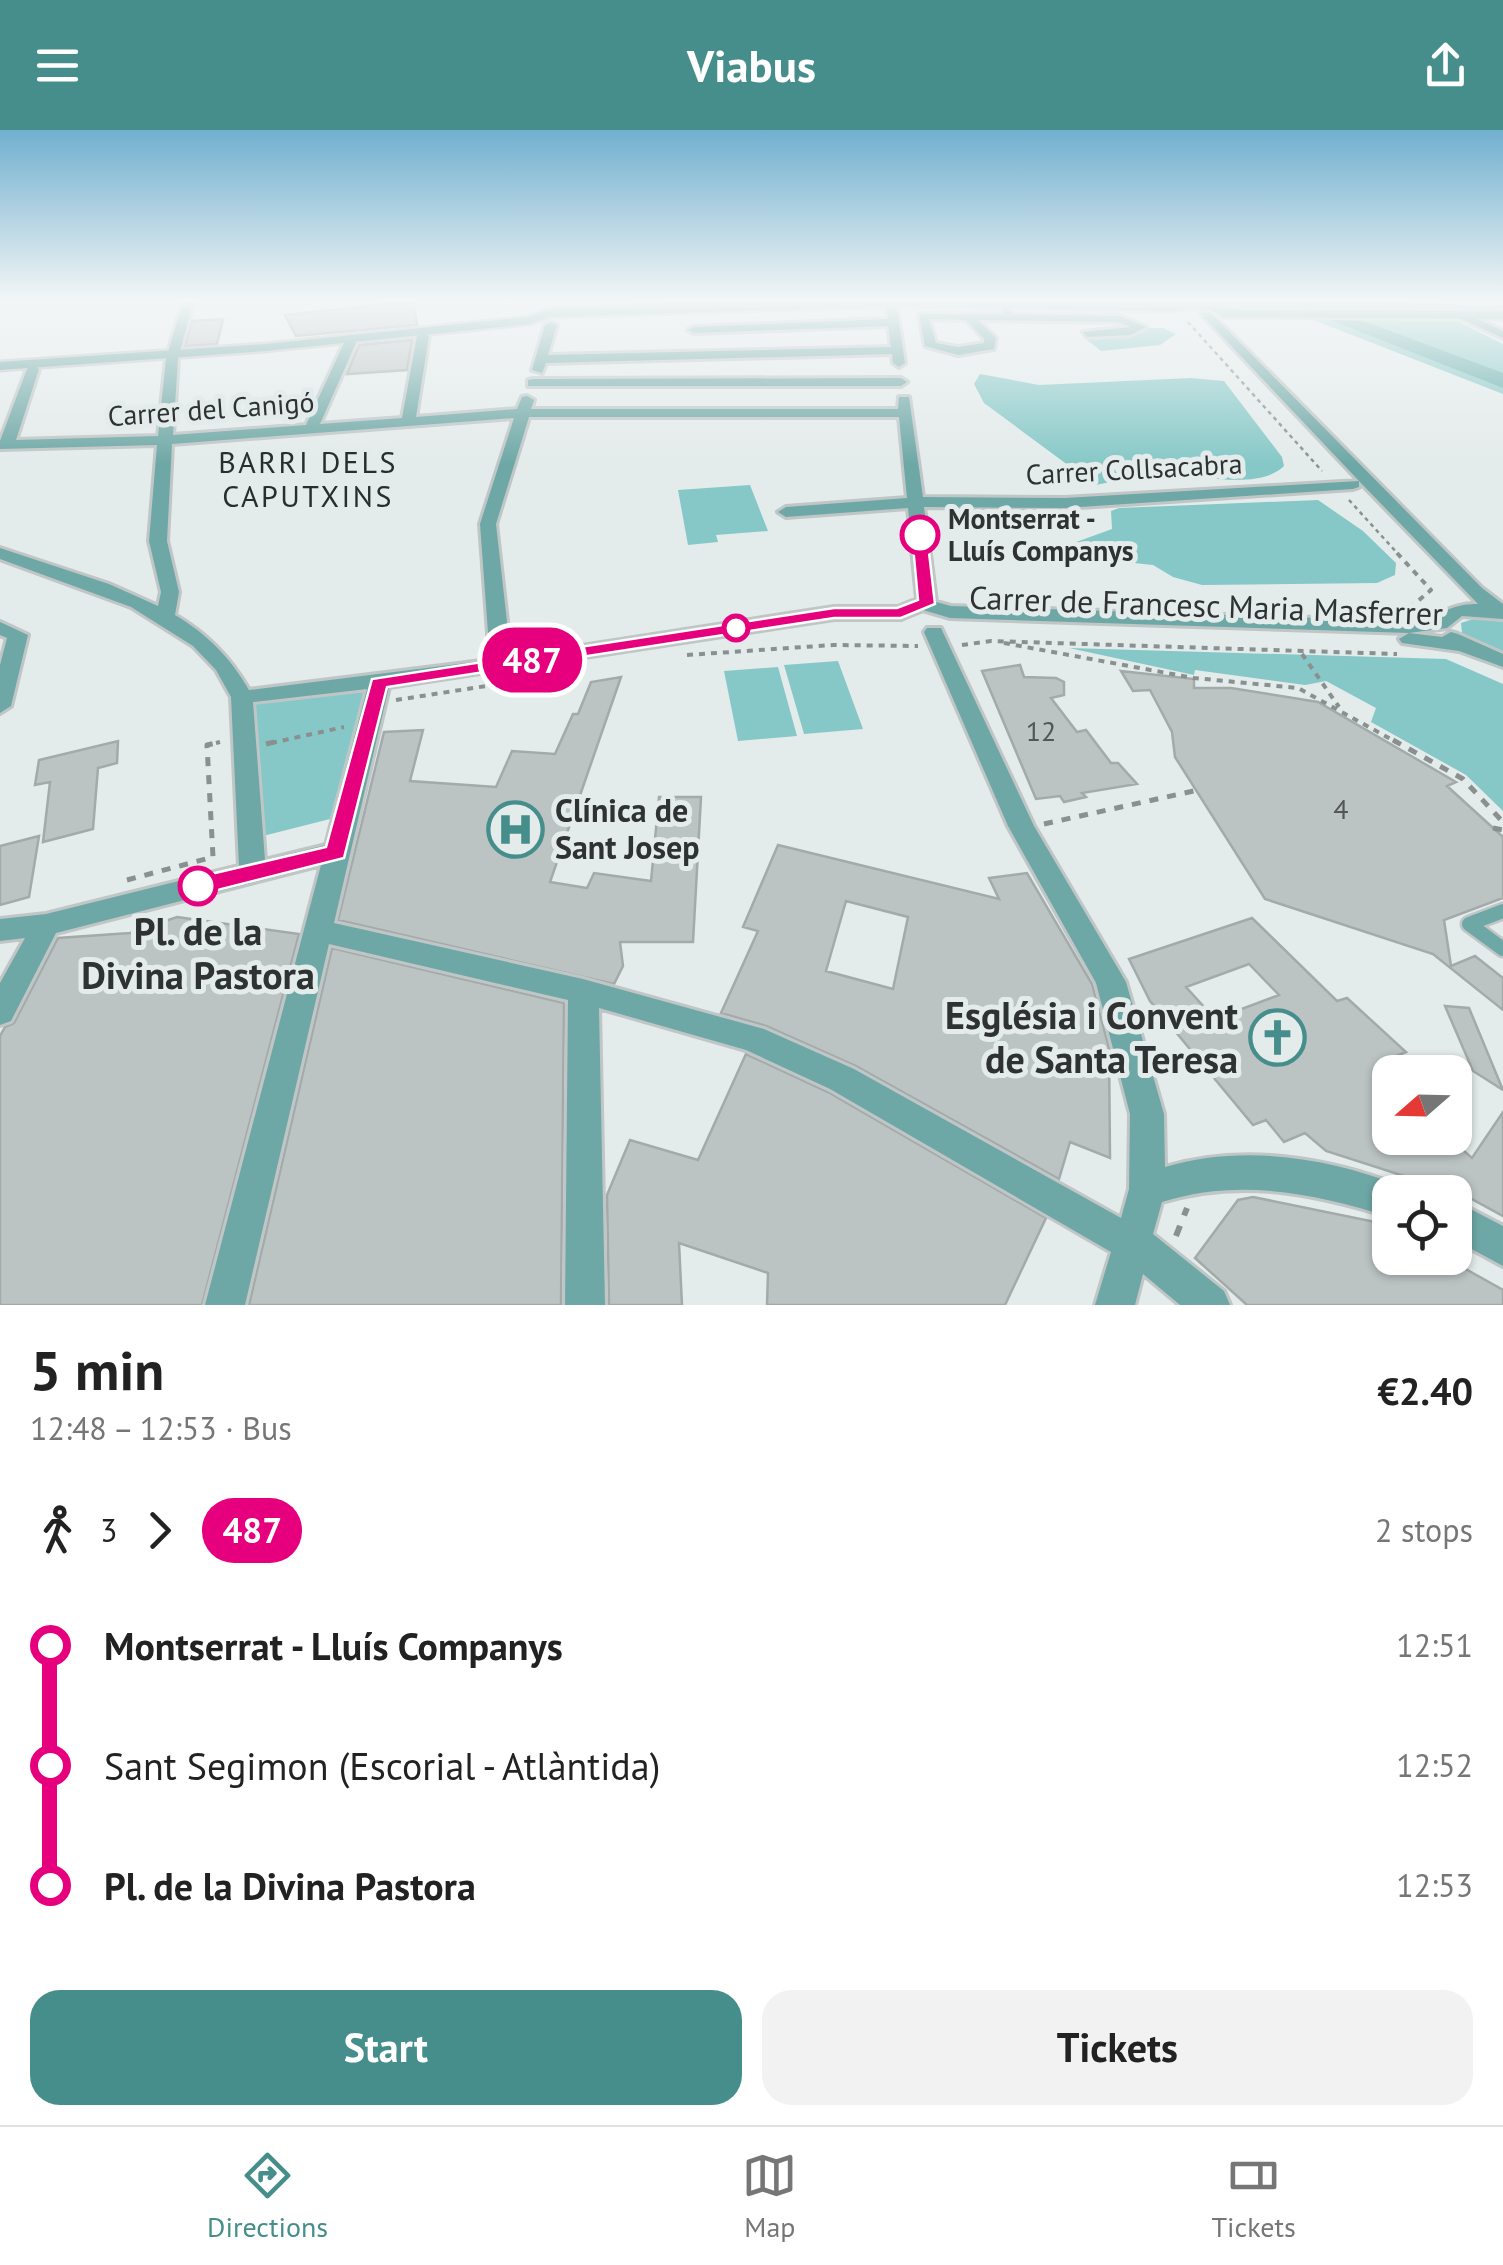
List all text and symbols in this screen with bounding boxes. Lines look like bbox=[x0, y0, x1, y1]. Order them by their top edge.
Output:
text: Viabus bbox=[687, 36, 816, 94]
icon: menu bbox=[30, 38, 85, 93]
icon: share bbox=[1418, 38, 1473, 93]
street label: Carrer del Canigó bbox=[106, 383, 315, 434]
district label: BARRI DELS CAPUTXINS bbox=[218, 442, 398, 515]
street label: Carrer Collsacabra bbox=[1025, 444, 1243, 493]
place label: Montserrat - Lluís Companys bbox=[948, 500, 1134, 569]
marker: Montserrat - Lluís Companys bbox=[901, 516, 939, 554]
street label: Carrer de Francesc Maria Masferrer bbox=[968, 576, 1444, 634]
unlabelled marker bbox=[723, 615, 749, 641]
line badge: 487 bbox=[474, 628, 590, 692]
text: 487 bbox=[502, 637, 562, 683]
house number: 12 bbox=[1026, 712, 1056, 749]
place label: Clínica de Sant Josep bbox=[555, 789, 699, 868]
house number: 4 bbox=[1333, 790, 1349, 827]
hospital icon: Clínica de Sant Josep bbox=[486, 799, 546, 859]
marker: Pl. de la Divina Pastora bbox=[179, 867, 217, 905]
place label: Pl. de la Divina Pastora bbox=[81, 906, 315, 999]
place label: Església i Convent de Santa Teresa bbox=[945, 990, 1239, 1083]
church icon: Església i Convent de Santa Teresa bbox=[1247, 1008, 1307, 1068]
north arrow bbox=[1372, 1055, 1472, 1155]
map controls bbox=[1372, 1055, 1472, 1275]
button: locate bbox=[1372, 1175, 1472, 1275]
text: 5 min bbox=[30, 1334, 164, 1405]
text: €2.40 bbox=[1377, 1366, 1473, 1415]
text: 12:48 – 12:53 · Bus bbox=[30, 1407, 292, 1449]
icon: walk bbox=[30, 1503, 85, 1558]
icon: forward bbox=[132, 1503, 187, 1558]
text: 487 bbox=[222, 1507, 282, 1553]
text: 3 bbox=[100, 1509, 117, 1551]
text: 2 stops bbox=[1375, 1509, 1473, 1551]
text: Montserrat - Lluís Companys bbox=[104, 1621, 563, 1670]
text: 12:51 bbox=[1396, 1624, 1473, 1666]
text: Sant Segimon (Escorial - Atlàntida) bbox=[104, 1741, 660, 1790]
text: 12:52 bbox=[1396, 1744, 1473, 1786]
text: Pl. de la Divina Pastora bbox=[104, 1861, 476, 1910]
text: 12:53 bbox=[1396, 1864, 1473, 1906]
button: Start bbox=[30, 1990, 742, 2105]
button: Tickets bbox=[762, 1990, 1473, 2105]
tab: Directions bbox=[207, 2148, 328, 2245]
tab: Map bbox=[742, 2148, 797, 2245]
tab: Tickets bbox=[1212, 2148, 1296, 2245]

